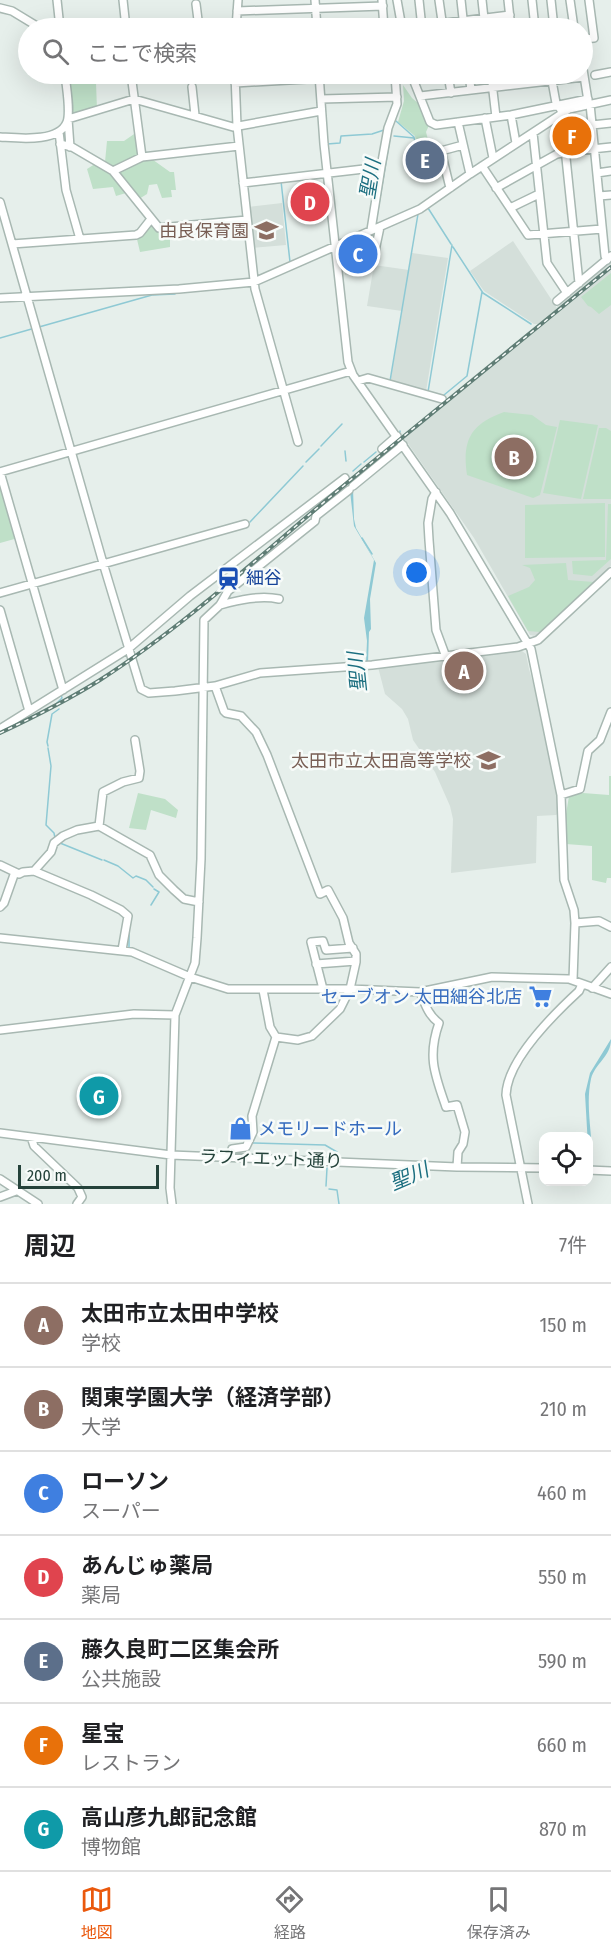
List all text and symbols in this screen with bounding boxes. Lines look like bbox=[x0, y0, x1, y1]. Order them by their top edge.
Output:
search box bbox=[18, 18, 593, 84]
icon: search bbox=[39, 35, 72, 68]
text: ここで検索 bbox=[87, 40, 197, 67]
pin: F bbox=[552, 114, 592, 158]
pin: E bbox=[406, 138, 444, 182]
water label: 聖川 bbox=[355, 155, 385, 201]
pin: D bbox=[290, 180, 330, 224]
school or university icon: 由良保育園 bbox=[254, 218, 280, 244]
place label: 由良保育園 bbox=[159, 220, 249, 242]
pin: C bbox=[338, 232, 378, 276]
pin: B bbox=[494, 434, 534, 480]
your location bbox=[402, 558, 431, 587]
station icon: 細谷 bbox=[215, 565, 241, 591]
place label: 細谷 bbox=[246, 567, 282, 589]
pin: A bbox=[444, 648, 484, 694]
water label: 聖川 bbox=[343, 649, 371, 693]
school or university icon: 太田市立太田高等学校 bbox=[476, 748, 502, 774]
place label: 太田市立太田高等学校 bbox=[291, 750, 471, 772]
supermarket icon: セーブオン 太田細谷北店 bbox=[527, 984, 553, 1010]
place label: セーブオン 太田細谷北店 bbox=[321, 986, 522, 1008]
pin: G bbox=[80, 1074, 118, 1118]
shop icon: メモリードホール bbox=[227, 1116, 253, 1142]
place label: メモリードホール bbox=[258, 1118, 402, 1140]
map controls bbox=[539, 1132, 593, 1186]
button: locate bbox=[539, 1132, 593, 1186]
street label: ラフィエット通り bbox=[199, 1146, 343, 1172]
water label: 聖川 bbox=[386, 1156, 434, 1195]
scale bar bbox=[18, 1162, 159, 1190]
text: 200 m bbox=[27, 1166, 67, 1185]
text: 周辺 bbox=[24, 1231, 76, 1262]
text: 7件 bbox=[559, 1233, 587, 1257]
text: 太田市立太田中学校 bbox=[81, 1300, 279, 1327]
text: A bbox=[38, 1313, 49, 1337]
text: 150 m bbox=[540, 1313, 587, 1337]
text: 学校 bbox=[81, 1331, 121, 1355]
text: 関東学園大学（経済学部） bbox=[81, 1384, 345, 1411]
text: B bbox=[38, 1397, 49, 1421]
text: 210 m bbox=[540, 1397, 587, 1421]
text: 大学 bbox=[81, 1415, 121, 1439]
text: ローソン bbox=[81, 1468, 169, 1495]
text: C bbox=[38, 1481, 49, 1505]
text: 460 m bbox=[537, 1481, 587, 1505]
text: スーパー bbox=[81, 1499, 161, 1523]
text: あんじゅ薬局 bbox=[81, 1552, 213, 1579]
text: D bbox=[38, 1565, 49, 1589]
text: 550 m bbox=[538, 1565, 587, 1589]
text: 薬局 bbox=[81, 1583, 121, 1607]
text: 藤久良町二区集会所 bbox=[81, 1636, 279, 1663]
text: E bbox=[39, 1649, 48, 1673]
text: 590 m bbox=[538, 1649, 587, 1673]
text: 公共施設 bbox=[81, 1667, 161, 1691]
text: 星宝 bbox=[81, 1720, 125, 1747]
text: F bbox=[39, 1733, 48, 1757]
text: 660 m bbox=[537, 1733, 587, 1757]
text: レストラン bbox=[81, 1751, 181, 1775]
text: 高山彦九郎記念館 bbox=[81, 1804, 257, 1831]
text: G bbox=[38, 1817, 49, 1841]
text: 870 m bbox=[539, 1817, 587, 1841]
text: 博物館 bbox=[81, 1835, 141, 1859]
tab: 地図 bbox=[80, 1883, 113, 1943]
tab: 経路 bbox=[273, 1883, 306, 1943]
tab: 保存済み bbox=[467, 1883, 531, 1943]

